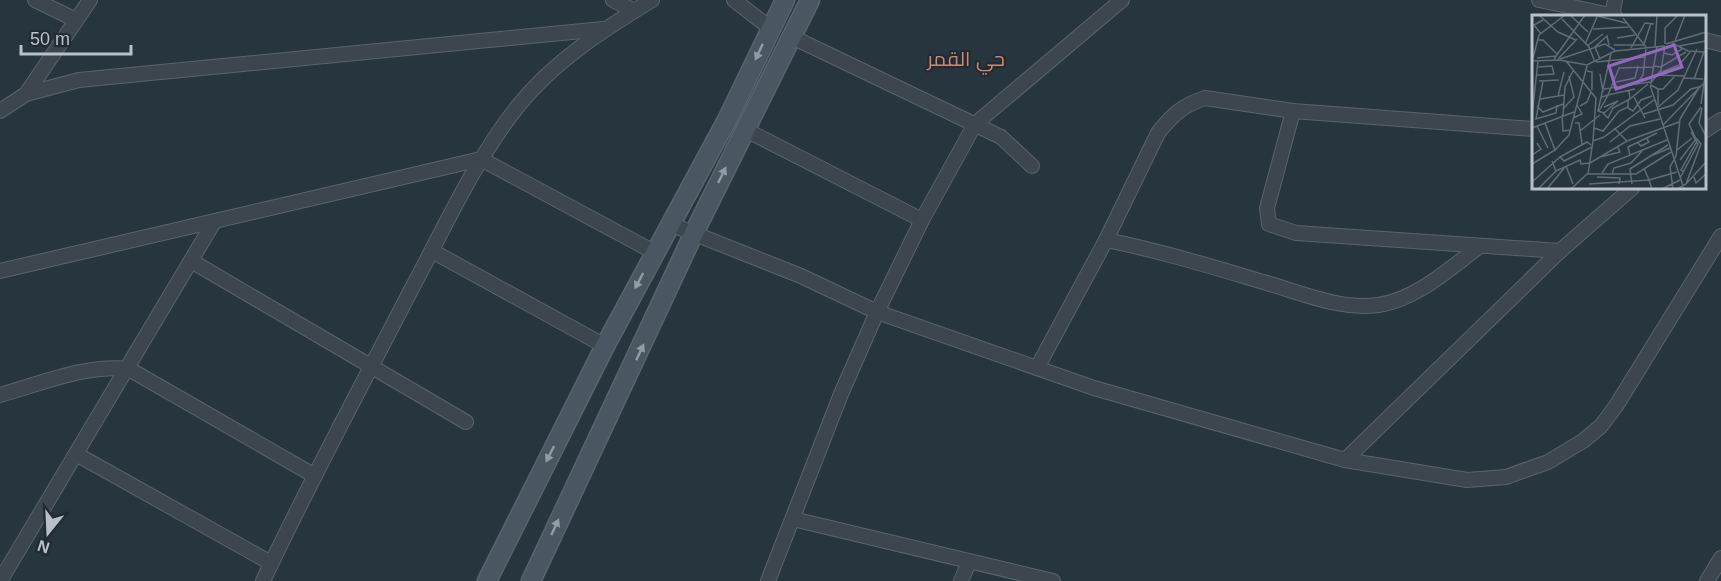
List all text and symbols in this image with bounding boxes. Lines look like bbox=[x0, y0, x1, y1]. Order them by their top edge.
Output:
inset map bbox=[1532, 15, 1706, 189]
scale bar bbox=[21, 18, 130, 56]
text: 50 m bbox=[30, 29, 70, 49]
one-way arrow bbox=[754, 44, 763, 61]
district label: حي القمر bbox=[926, 48, 1005, 75]
one-way arrow bbox=[717, 167, 727, 184]
one-way arrow bbox=[634, 273, 644, 290]
one-way arrow bbox=[635, 343, 644, 360]
one-way arrow bbox=[546, 446, 555, 463]
north arrow bbox=[18, 503, 78, 563]
one-way arrow bbox=[550, 519, 559, 536]
text: N bbox=[35, 537, 52, 557]

